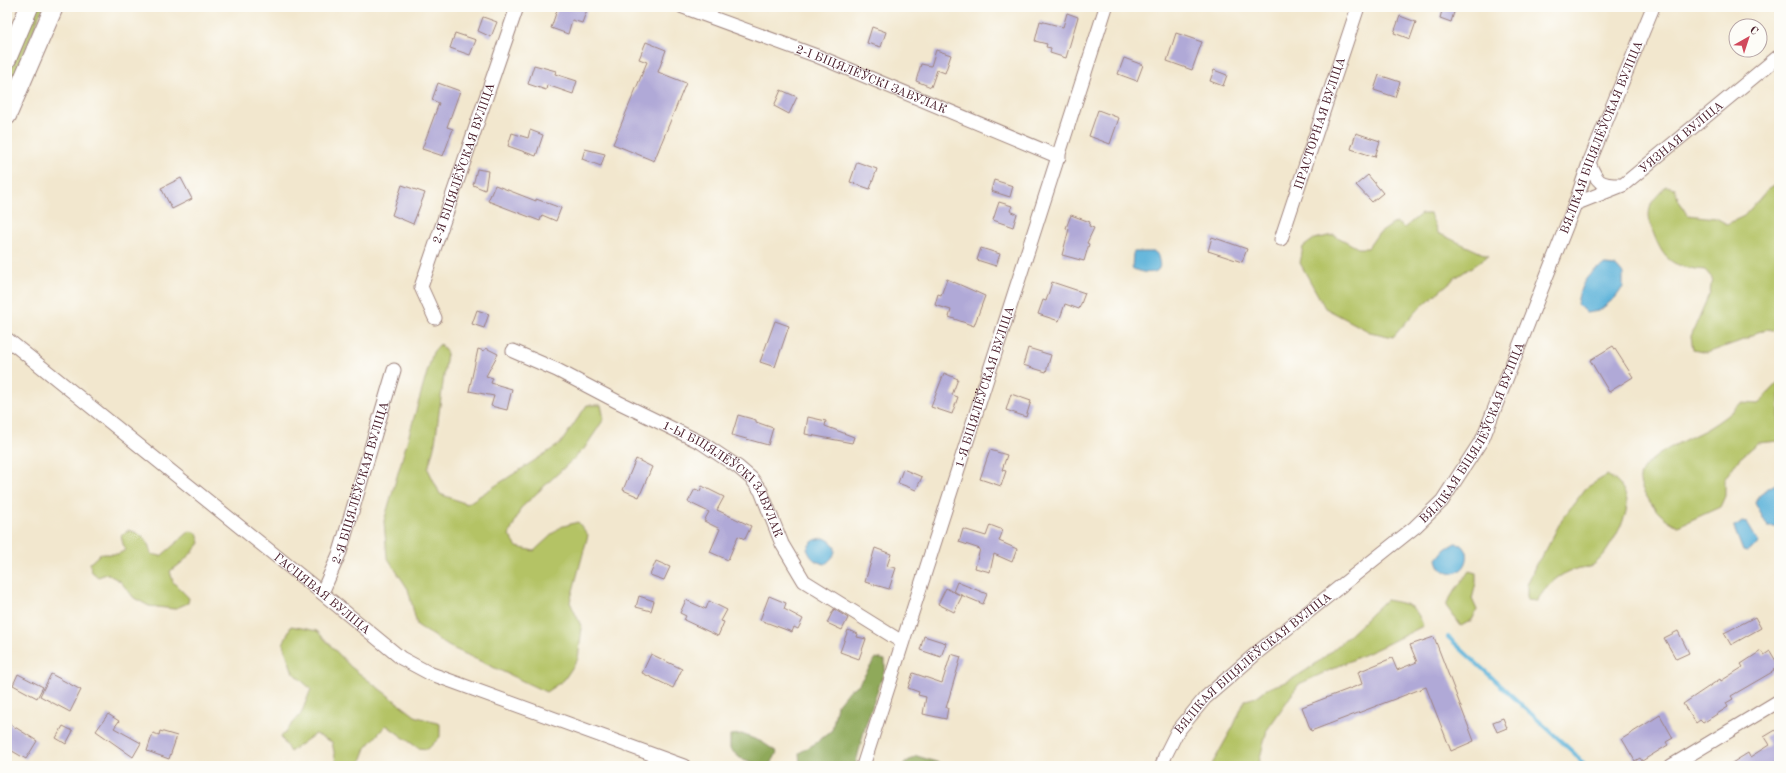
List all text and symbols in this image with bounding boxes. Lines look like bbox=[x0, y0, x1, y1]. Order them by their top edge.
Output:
north arrow bbox=[1728, 18, 1768, 58]
text: С bbox=[1747, 25, 1760, 38]
street label: ВЯЛІКАЯ БІЦЯЛЁЎСКАЯ ВУЛІЦА bbox=[1559, 39, 1645, 236]
street label: 2-І БІЦЯЛЁЎСКІ ЗАВУЛАК bbox=[794, 44, 949, 117]
street label: ПРАСТОРНАЯ ВУЛІЦА bbox=[1293, 56, 1348, 191]
street label: 2-Я БІЦЯЛЁЎСКАЯ ВУЛІЦА bbox=[431, 82, 497, 245]
street label: УЯЗНАЯ ВУЛІЦА bbox=[1637, 100, 1726, 176]
street label: 1-Я БІЦЯЛЁЎСКАЯ ВУЛІЦА bbox=[954, 305, 1017, 469]
street label: ВЯЛІКАЯ БІЦЯЛЁЎСКАЯ ВУЛІЦА bbox=[1418, 341, 1527, 526]
street label: 2-Я БІЦЯЛЁЎСКАЯ ВУЛІЦА bbox=[331, 401, 391, 566]
street label: 1-Ы БІЦЯЛЁЎСКІ ЗАВУЛАК bbox=[660, 420, 784, 540]
street label: ГАСЦЯВАЯ ВУЛІЦА bbox=[271, 552, 372, 637]
street label: ВЯЛІКАЯ БІЦЯЛЁЎСКАЯ ВУЛІЦА bbox=[1173, 591, 1334, 737]

